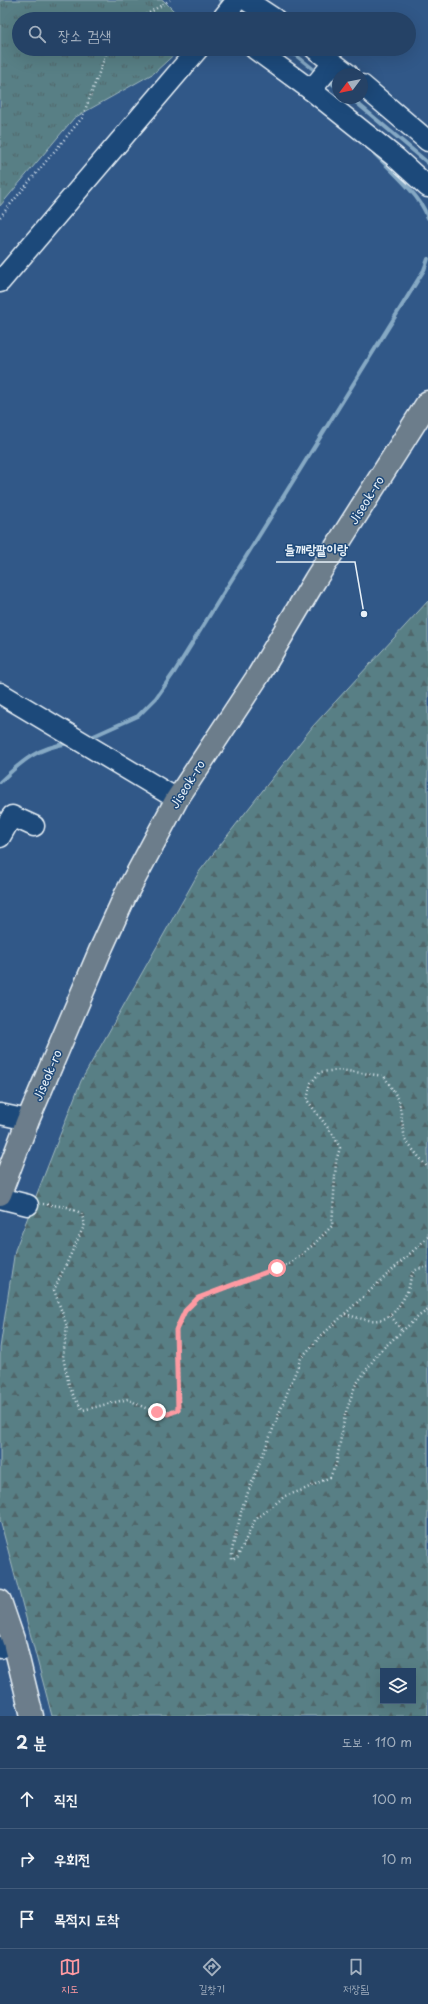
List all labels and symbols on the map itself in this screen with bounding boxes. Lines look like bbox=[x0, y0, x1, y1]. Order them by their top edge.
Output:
north arrow bbox=[332, 68, 368, 104]
street label: Jiseok-ro bbox=[344, 472, 388, 528]
callout: 들깨랑팥이랑 bbox=[276, 537, 355, 562]
text: 들깨랑팥이랑 bbox=[285, 539, 349, 558]
street label: Jiseok-ro bbox=[165, 756, 209, 812]
street label: Jiseok-ro bbox=[28, 1046, 66, 1103]
route start bbox=[268, 1259, 286, 1277]
route end bbox=[148, 1403, 166, 1421]

